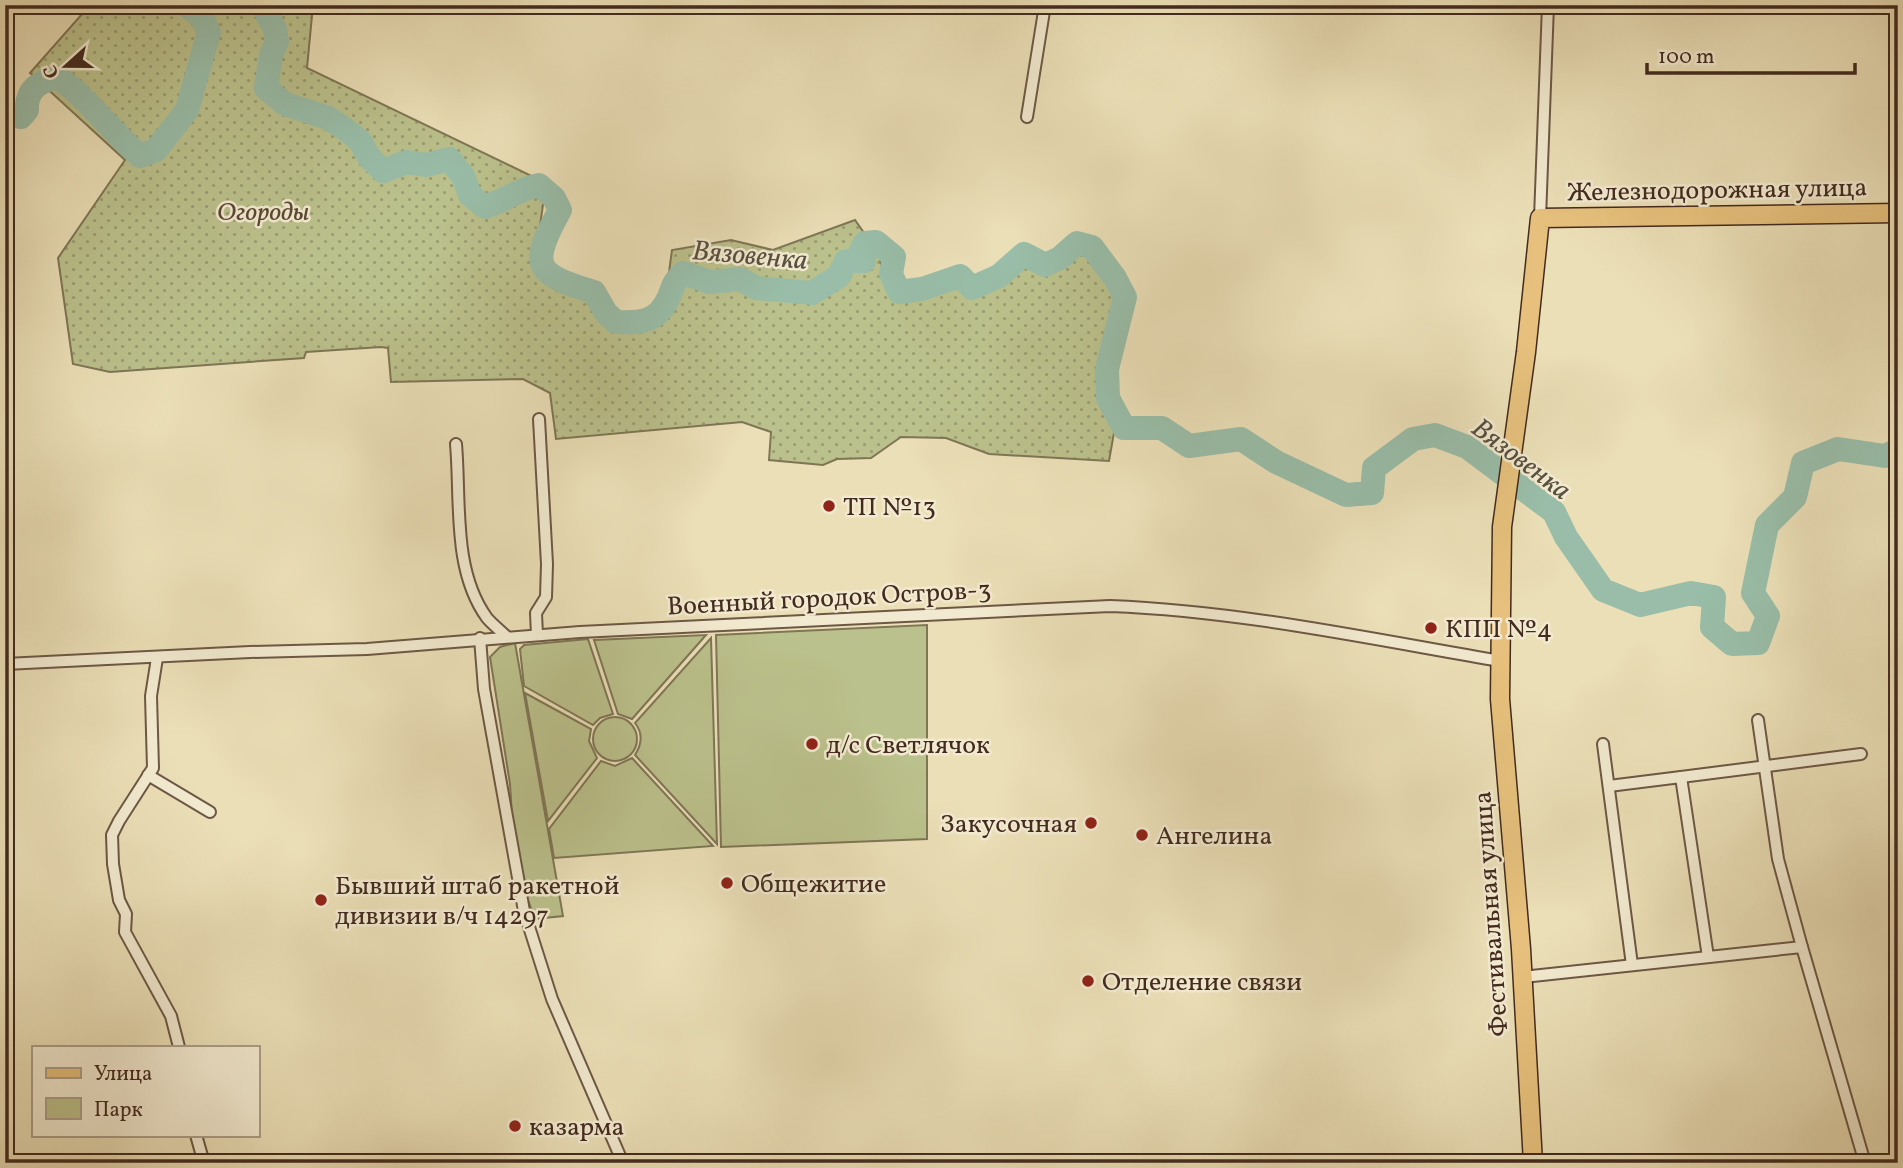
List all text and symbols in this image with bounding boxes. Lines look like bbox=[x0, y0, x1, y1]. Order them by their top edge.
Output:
north arrow bbox=[32, 32, 102, 102]
scale bar bbox=[1647, 32, 1856, 76]
text: 100 m bbox=[1658, 43, 1715, 72]
text: С bbox=[38, 61, 66, 82]
street label: Железнодорожная улица bbox=[1566, 170, 1868, 212]
park label: Огороды bbox=[217, 195, 309, 231]
water label: Вязовенка bbox=[690, 232, 809, 281]
water label: Вязовенка bbox=[1463, 410, 1578, 510]
place label: ТП №13 bbox=[843, 490, 936, 526]
marker: ТП №13 bbox=[821, 498, 837, 514]
street label: Военный городок Остров-3 bbox=[666, 573, 992, 625]
place label: КПП №4 bbox=[1445, 612, 1552, 648]
marker: КПП №4 bbox=[1423, 620, 1439, 636]
place label: д/с Светлячок bbox=[826, 728, 990, 764]
marker: д/с Светлячок bbox=[804, 736, 820, 752]
street label: Фестивальная улица bbox=[1465, 790, 1519, 1038]
place label: Закусочная bbox=[940, 807, 1077, 843]
marker: Закусочная bbox=[1083, 815, 1099, 831]
place label: Ангелина bbox=[1156, 819, 1272, 855]
marker: Ангелина bbox=[1134, 827, 1150, 843]
place label: Общежитие bbox=[741, 867, 886, 903]
place label: Бывший штаб ракетной дивизии в/ч 14297 bbox=[335, 869, 619, 935]
marker: Общежитие bbox=[719, 875, 735, 891]
marker: Бывший штаб ракетной дивизии в/ч 14297 bbox=[313, 892, 329, 908]
place label: Отделение связи bbox=[1102, 965, 1302, 1001]
marker: Отделение связи bbox=[1080, 973, 1096, 989]
legend bbox=[32, 1046, 259, 1136]
text: Улица bbox=[94, 1060, 152, 1089]
text: Парк bbox=[94, 1096, 143, 1125]
place label: казарма bbox=[529, 1110, 625, 1146]
marker: казарма bbox=[507, 1118, 523, 1134]

